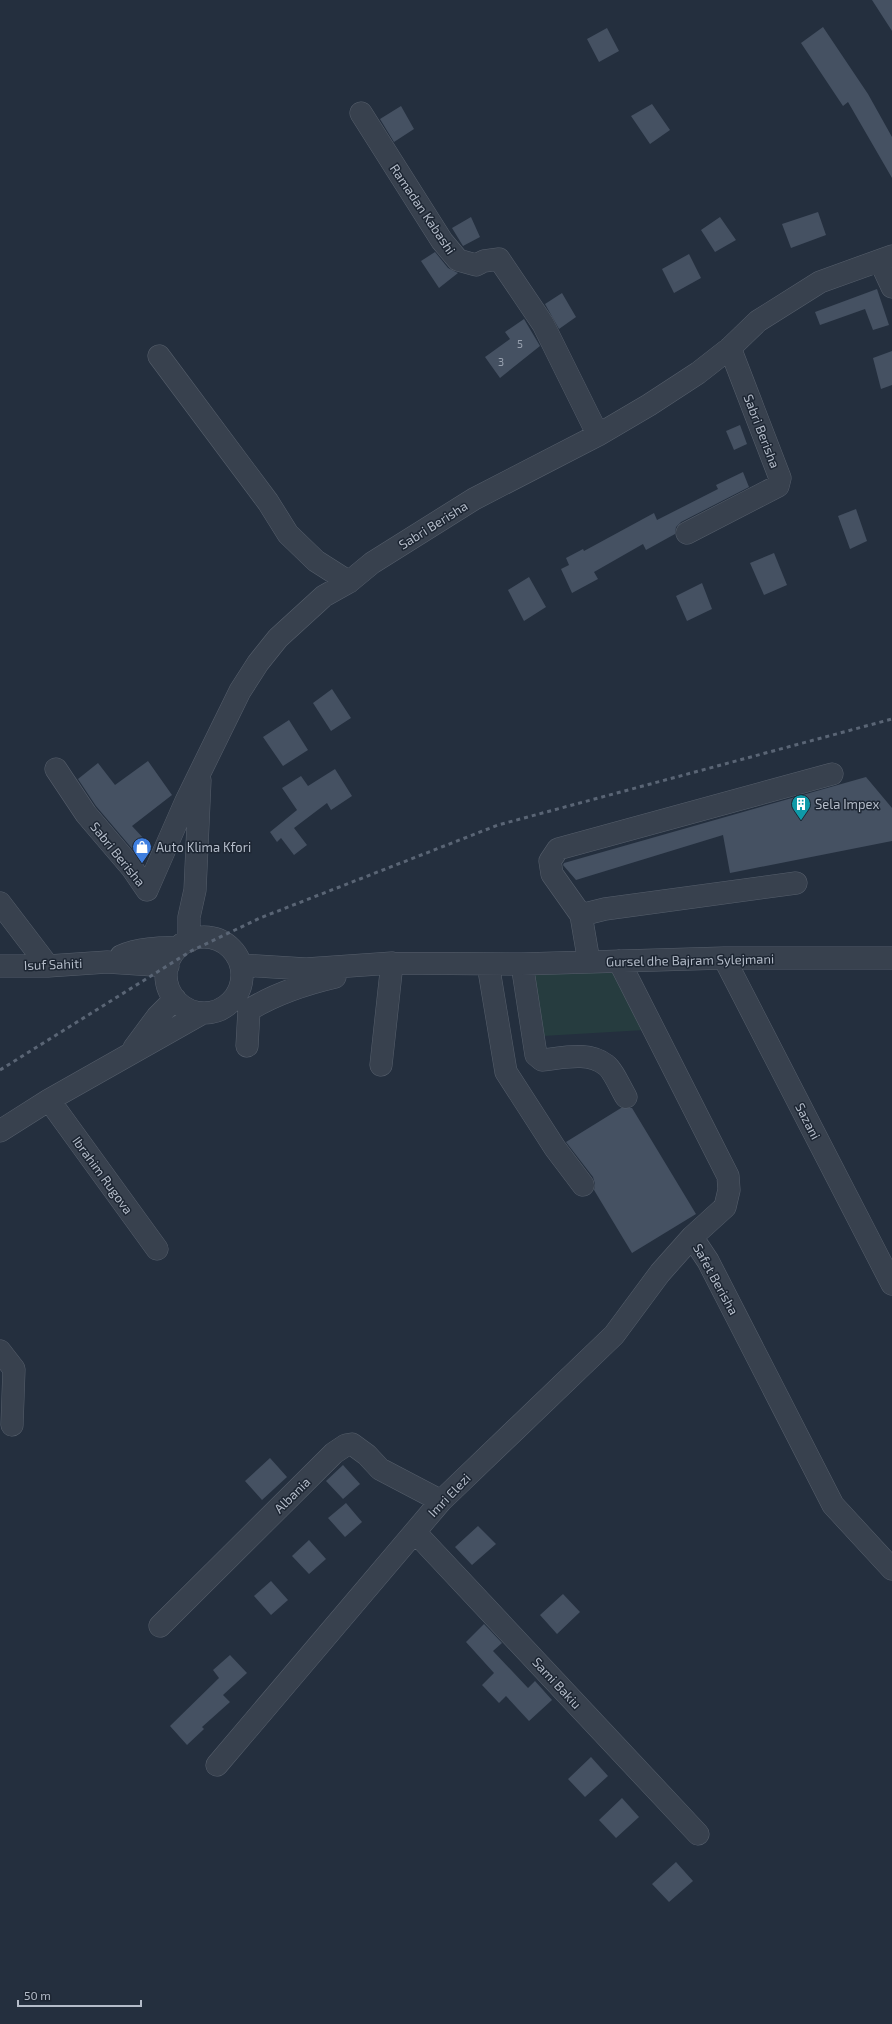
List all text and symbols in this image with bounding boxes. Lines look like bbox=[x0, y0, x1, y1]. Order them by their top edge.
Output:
street label: Ramadan Kabashi bbox=[387, 161, 459, 257]
house number: 5 bbox=[517, 337, 523, 350]
house number: 3 bbox=[498, 355, 504, 368]
street label: Sabri Berisha bbox=[741, 392, 783, 470]
street label: Sabri Berisha bbox=[396, 498, 470, 552]
building icon: Sela Impex bbox=[790, 793, 812, 821]
place label: Sela Impex bbox=[815, 796, 879, 812]
street label: Sabri Berisha bbox=[87, 819, 149, 889]
shop icon: Auto Klima Kfori bbox=[131, 836, 153, 864]
place label: Auto Klima Kfori bbox=[156, 839, 251, 855]
street label: Gursel dhe Bajram Sylejmani bbox=[606, 951, 774, 969]
street label: Isuf Sahiti bbox=[24, 955, 82, 973]
street label: Sazani bbox=[792, 1100, 824, 1142]
street label: Ibrahim Rugova bbox=[69, 1133, 137, 1217]
street label: Safet Berisha bbox=[690, 1241, 742, 1317]
street label: Imri Elezi bbox=[424, 1470, 474, 1520]
street label: Albania bbox=[271, 1474, 313, 1516]
street label: Sami Bakiu bbox=[529, 1654, 585, 1712]
scale bar bbox=[18, 1982, 141, 2008]
text: 50 m bbox=[24, 1988, 51, 2002]

